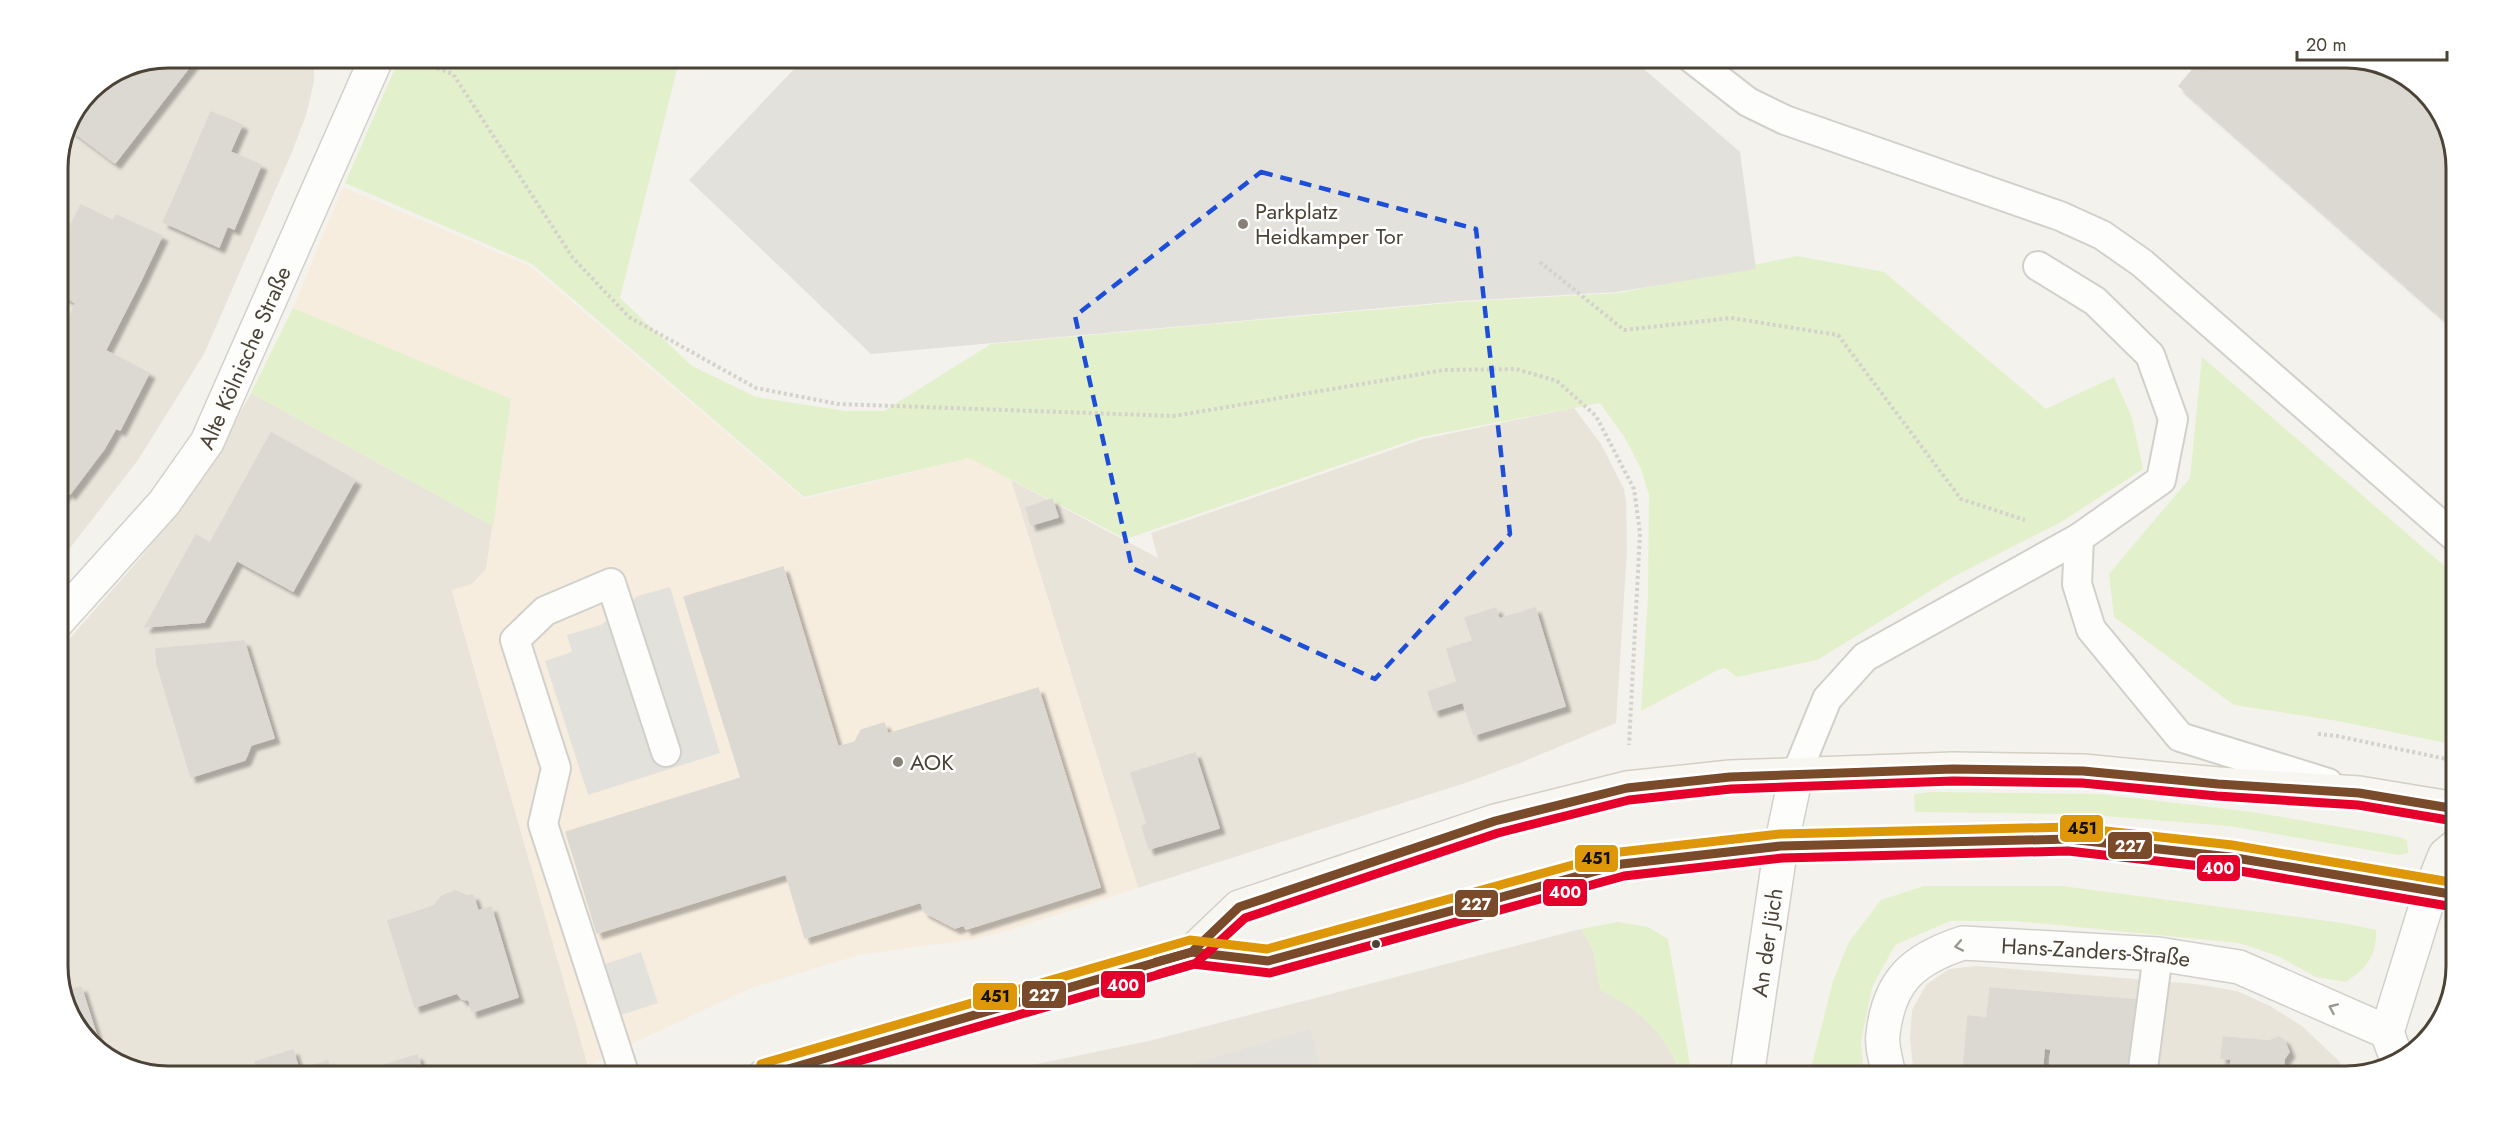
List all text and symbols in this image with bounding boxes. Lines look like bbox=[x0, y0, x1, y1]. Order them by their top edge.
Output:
scale bar bbox=[2297, 24, 2447, 62]
text: 20 m bbox=[2306, 32, 2346, 58]
place label: Parkplatz Heidkamper Tor bbox=[1255, 195, 1404, 252]
marker: Parkplatz Heidkamper Tor bbox=[1236, 217, 1250, 231]
street label: Alte Kölnische Straße bbox=[190, 261, 299, 454]
place label: AOK bbox=[910, 746, 954, 778]
marker: AOK bbox=[891, 755, 905, 769]
line badge: 451 bbox=[2059, 814, 2104, 843]
text: 451 bbox=[2067, 817, 2097, 840]
line badge: 227 bbox=[2107, 831, 2153, 860]
text: 227 bbox=[2115, 835, 2146, 858]
line badge: 451 bbox=[1574, 844, 1619, 873]
text: 451 bbox=[1581, 847, 1611, 870]
line badge: 400 bbox=[2196, 854, 2241, 882]
text: 400 bbox=[2202, 857, 2234, 880]
line badge: 400 bbox=[1542, 878, 1588, 907]
text: 400 bbox=[1549, 881, 1581, 904]
street label: An der Jüch bbox=[1743, 886, 1791, 999]
line badge: 227 bbox=[1454, 889, 1499, 918]
text: 227 bbox=[1461, 893, 1492, 916]
street label: Hans-Zanders-Straße bbox=[2000, 929, 2193, 975]
unlabelled marker bbox=[1370, 938, 1382, 950]
one-way arrow bbox=[1954, 939, 1964, 952]
line badge: 400 bbox=[1100, 970, 1146, 999]
text: 400 bbox=[1107, 974, 1139, 997]
line badge: 227 bbox=[1021, 980, 1067, 1009]
line badge: 451 bbox=[972, 982, 1018, 1011]
text: 227 bbox=[1029, 984, 1060, 1007]
text: 451 bbox=[980, 985, 1010, 1008]
one-way arrow bbox=[2328, 1003, 2339, 1015]

